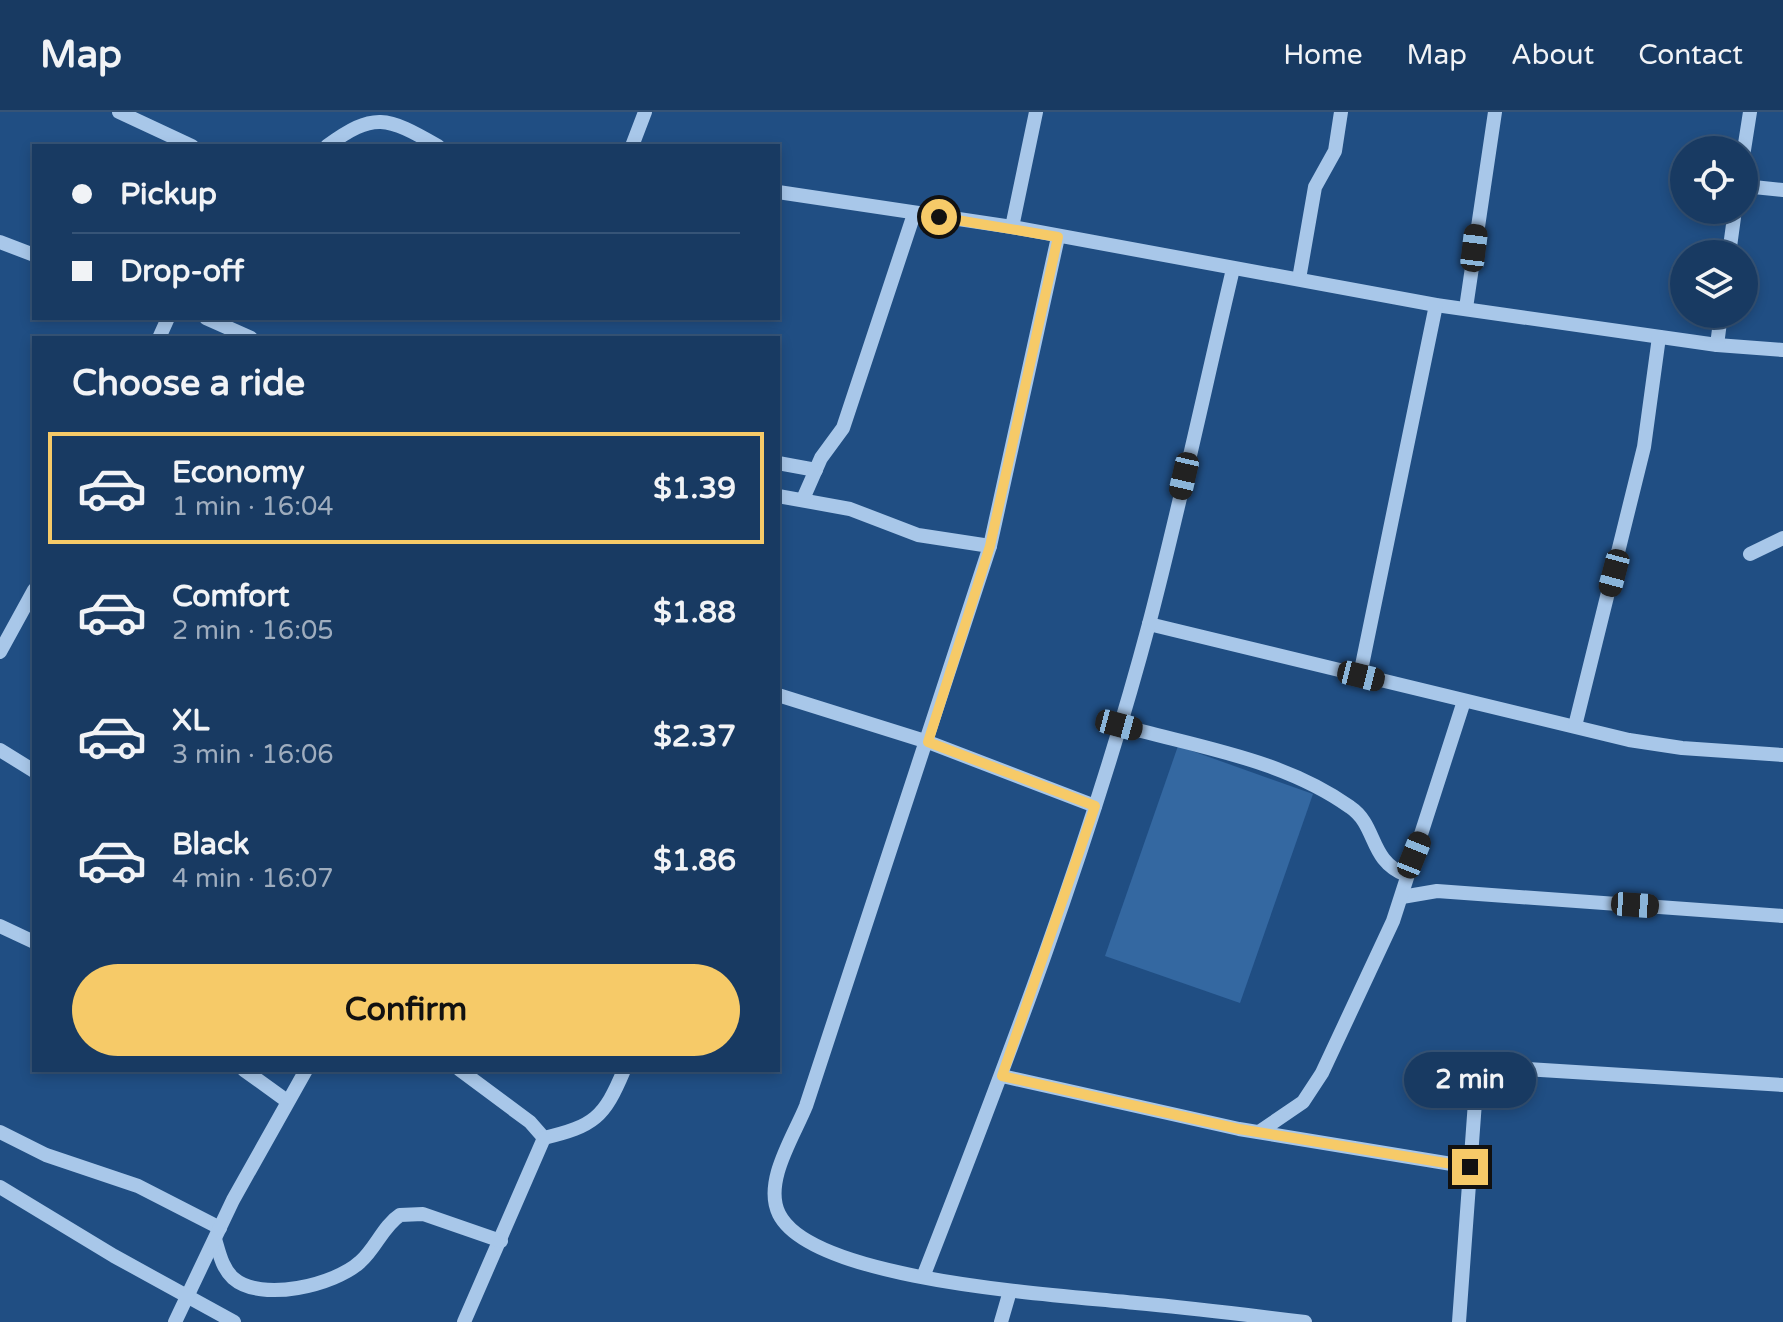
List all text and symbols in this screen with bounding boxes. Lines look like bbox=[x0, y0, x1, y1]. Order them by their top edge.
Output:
text: Map bbox=[40, 32, 122, 78]
text: Home bbox=[1283, 38, 1363, 72]
text: Map bbox=[1407, 38, 1467, 72]
text: About bbox=[1511, 38, 1594, 72]
text: Contact bbox=[1638, 38, 1743, 72]
map controls bbox=[1670, 136, 1758, 328]
button: locate bbox=[1670, 136, 1758, 224]
text: Pickup bbox=[120, 176, 217, 213]
route start bbox=[921, 199, 957, 235]
car bbox=[1459, 223, 1489, 273]
button: layers bbox=[1670, 240, 1758, 328]
text: Drop-off bbox=[120, 253, 244, 290]
text: Choose a ride bbox=[72, 362, 305, 405]
car bbox=[1167, 450, 1201, 502]
icon: car bbox=[76, 452, 148, 524]
text: Economy bbox=[172, 454, 305, 491]
text: $1.39 bbox=[653, 470, 736, 507]
text: 1 min · 16:04 bbox=[172, 491, 334, 522]
car bbox=[1596, 547, 1632, 599]
icon: car bbox=[76, 576, 148, 648]
text: Comfort bbox=[172, 578, 290, 615]
text: $1.88 bbox=[653, 594, 736, 631]
text: 2 min · 16:05 bbox=[172, 615, 334, 646]
car bbox=[1335, 659, 1387, 693]
icon: car bbox=[76, 700, 148, 772]
text: XL bbox=[172, 702, 209, 739]
car bbox=[1093, 707, 1145, 743]
text: $2.37 bbox=[653, 718, 736, 755]
text: 3 min · 16:06 bbox=[172, 739, 334, 770]
icon: car bbox=[76, 824, 148, 896]
text: Black bbox=[172, 826, 249, 863]
car bbox=[1394, 828, 1434, 882]
text: $1.86 bbox=[653, 842, 736, 879]
text: 4 min · 16:07 bbox=[172, 863, 334, 894]
car bbox=[1610, 891, 1660, 919]
button: Confirm bbox=[72, 964, 740, 1056]
callout: 2 min bbox=[1404, 1051, 1536, 1107]
text: 2 min bbox=[1435, 1064, 1505, 1095]
route end bbox=[1452, 1149, 1488, 1185]

